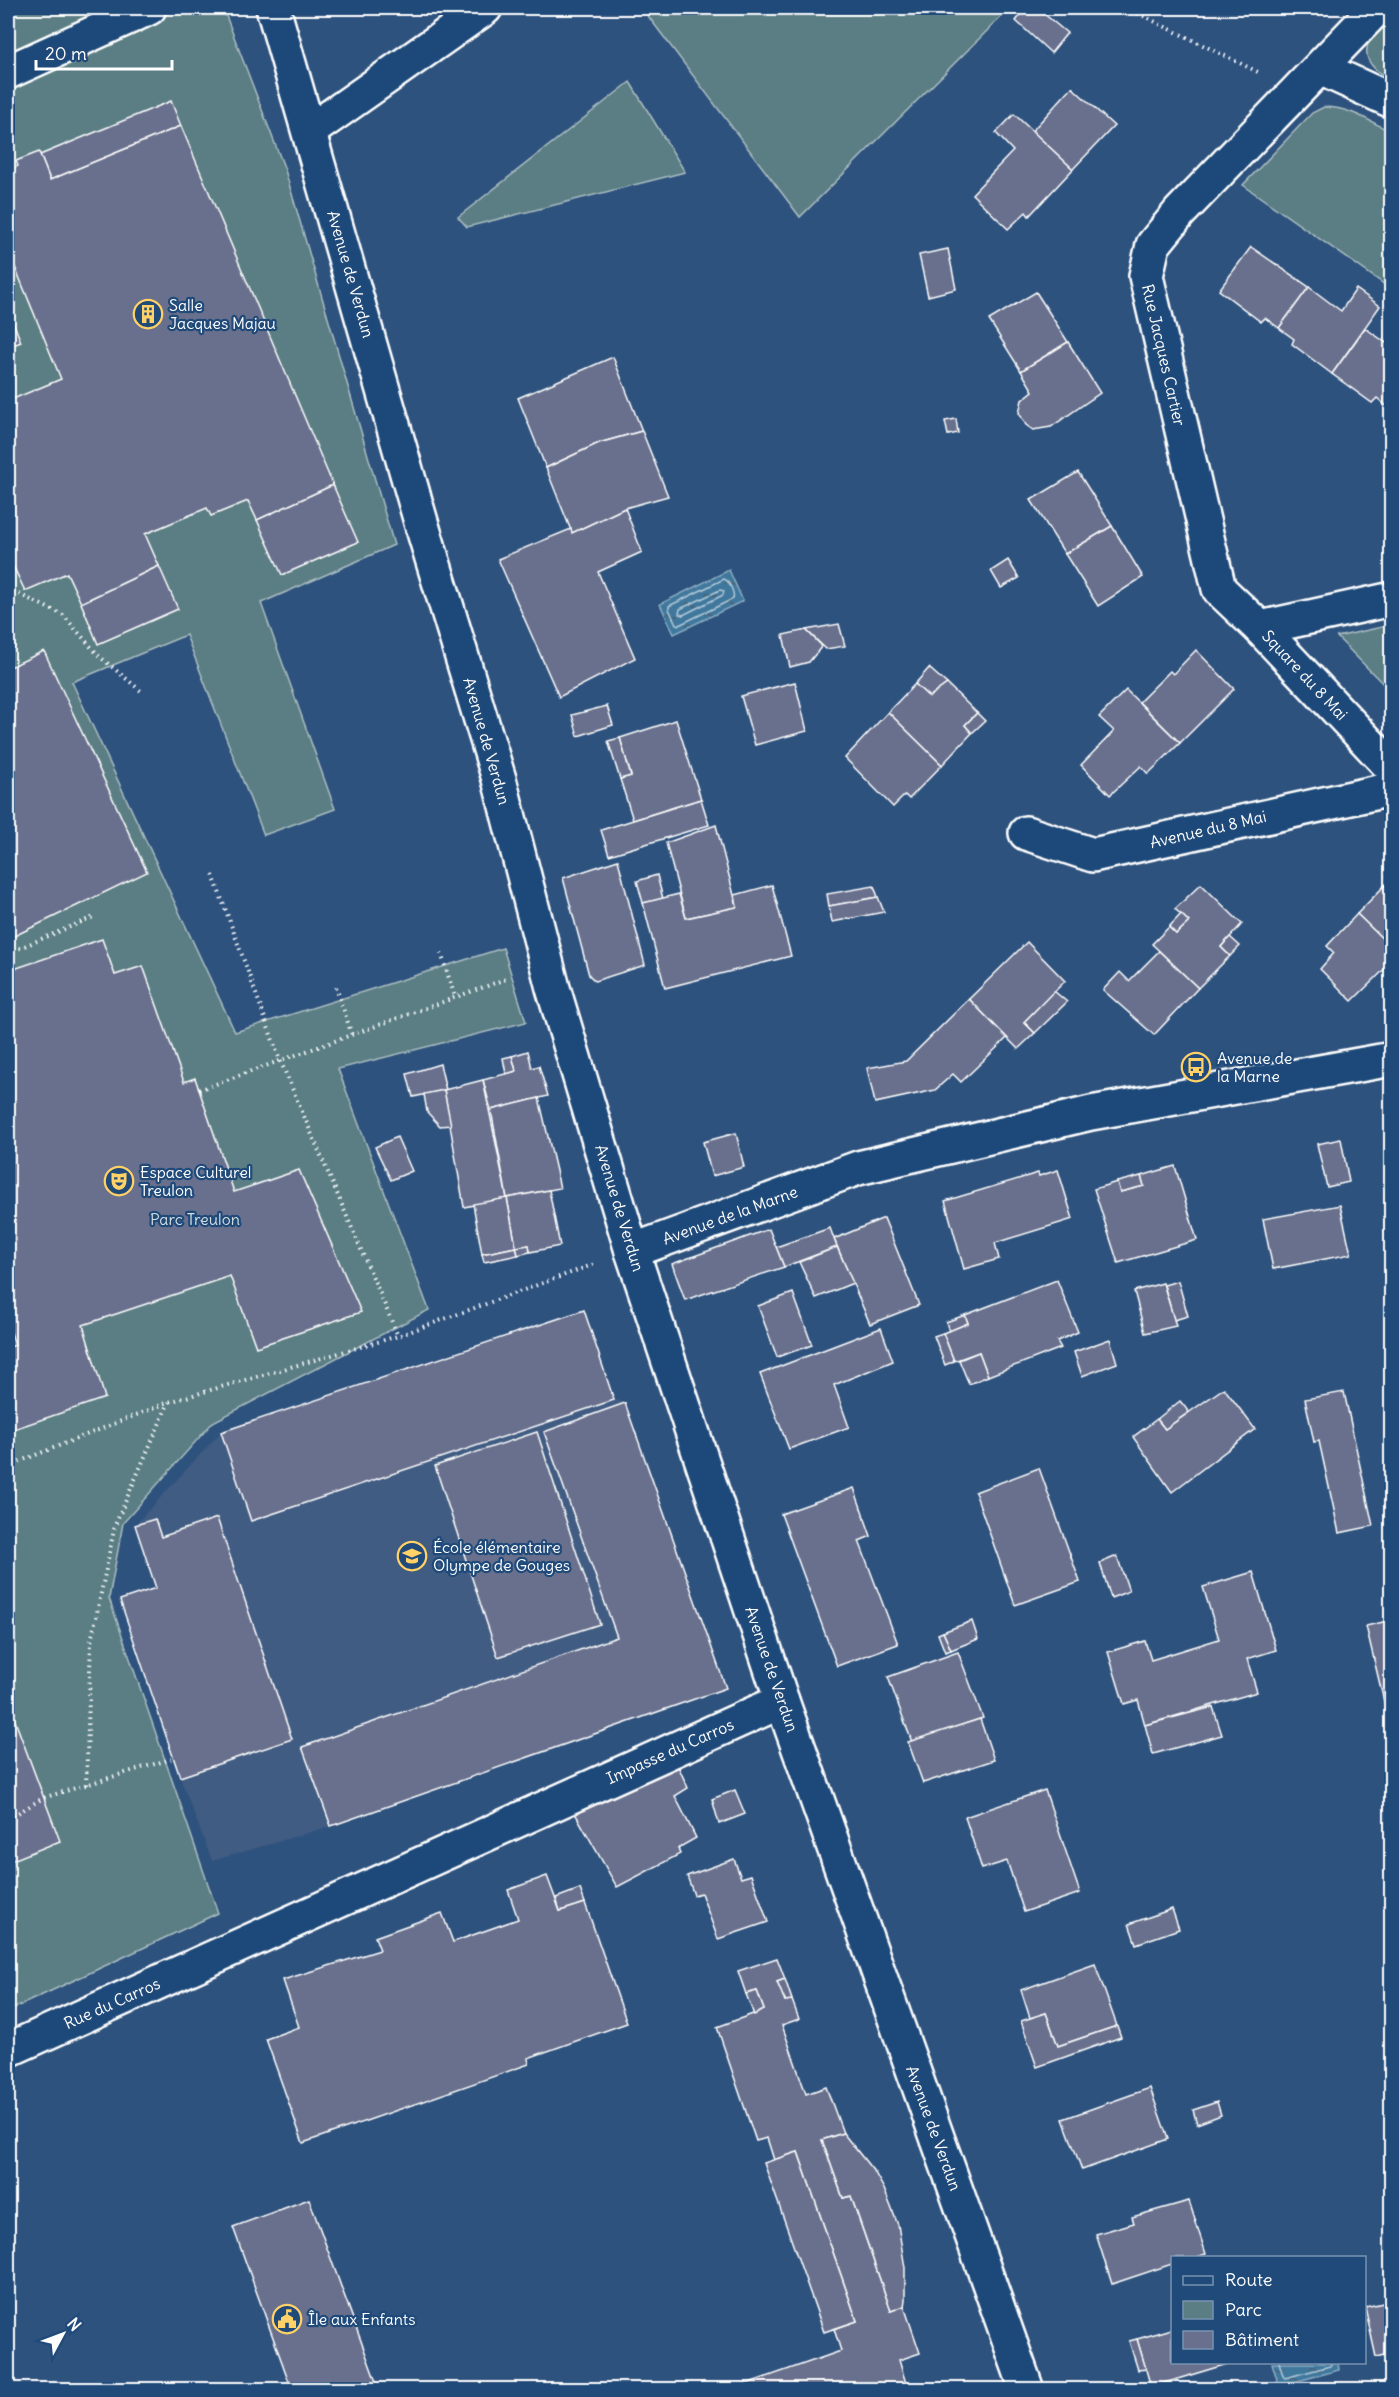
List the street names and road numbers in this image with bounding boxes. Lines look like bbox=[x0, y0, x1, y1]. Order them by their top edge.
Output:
street label: Avenue de Verdun bbox=[323, 208, 379, 340]
street label: Rue Jacques Cartier bbox=[1138, 282, 1190, 428]
street label: Square du 8 Mai bbox=[1258, 626, 1352, 724]
street label: Avenue de Verdun bbox=[459, 675, 515, 807]
street label: Avenue du 8 Mai bbox=[1148, 806, 1268, 852]
street label: Avenue de Verdun bbox=[591, 1142, 649, 1274]
street label: Avenue de la Marne bbox=[660, 1181, 800, 1249]
street label: Avenue de Verdun bbox=[741, 1604, 803, 1734]
street label: Impasse du Carros bbox=[603, 1714, 737, 1788]
street label: Rue du Carros bbox=[61, 1973, 163, 2033]
street label: Avenue de Verdun bbox=[902, 2063, 966, 2193]

